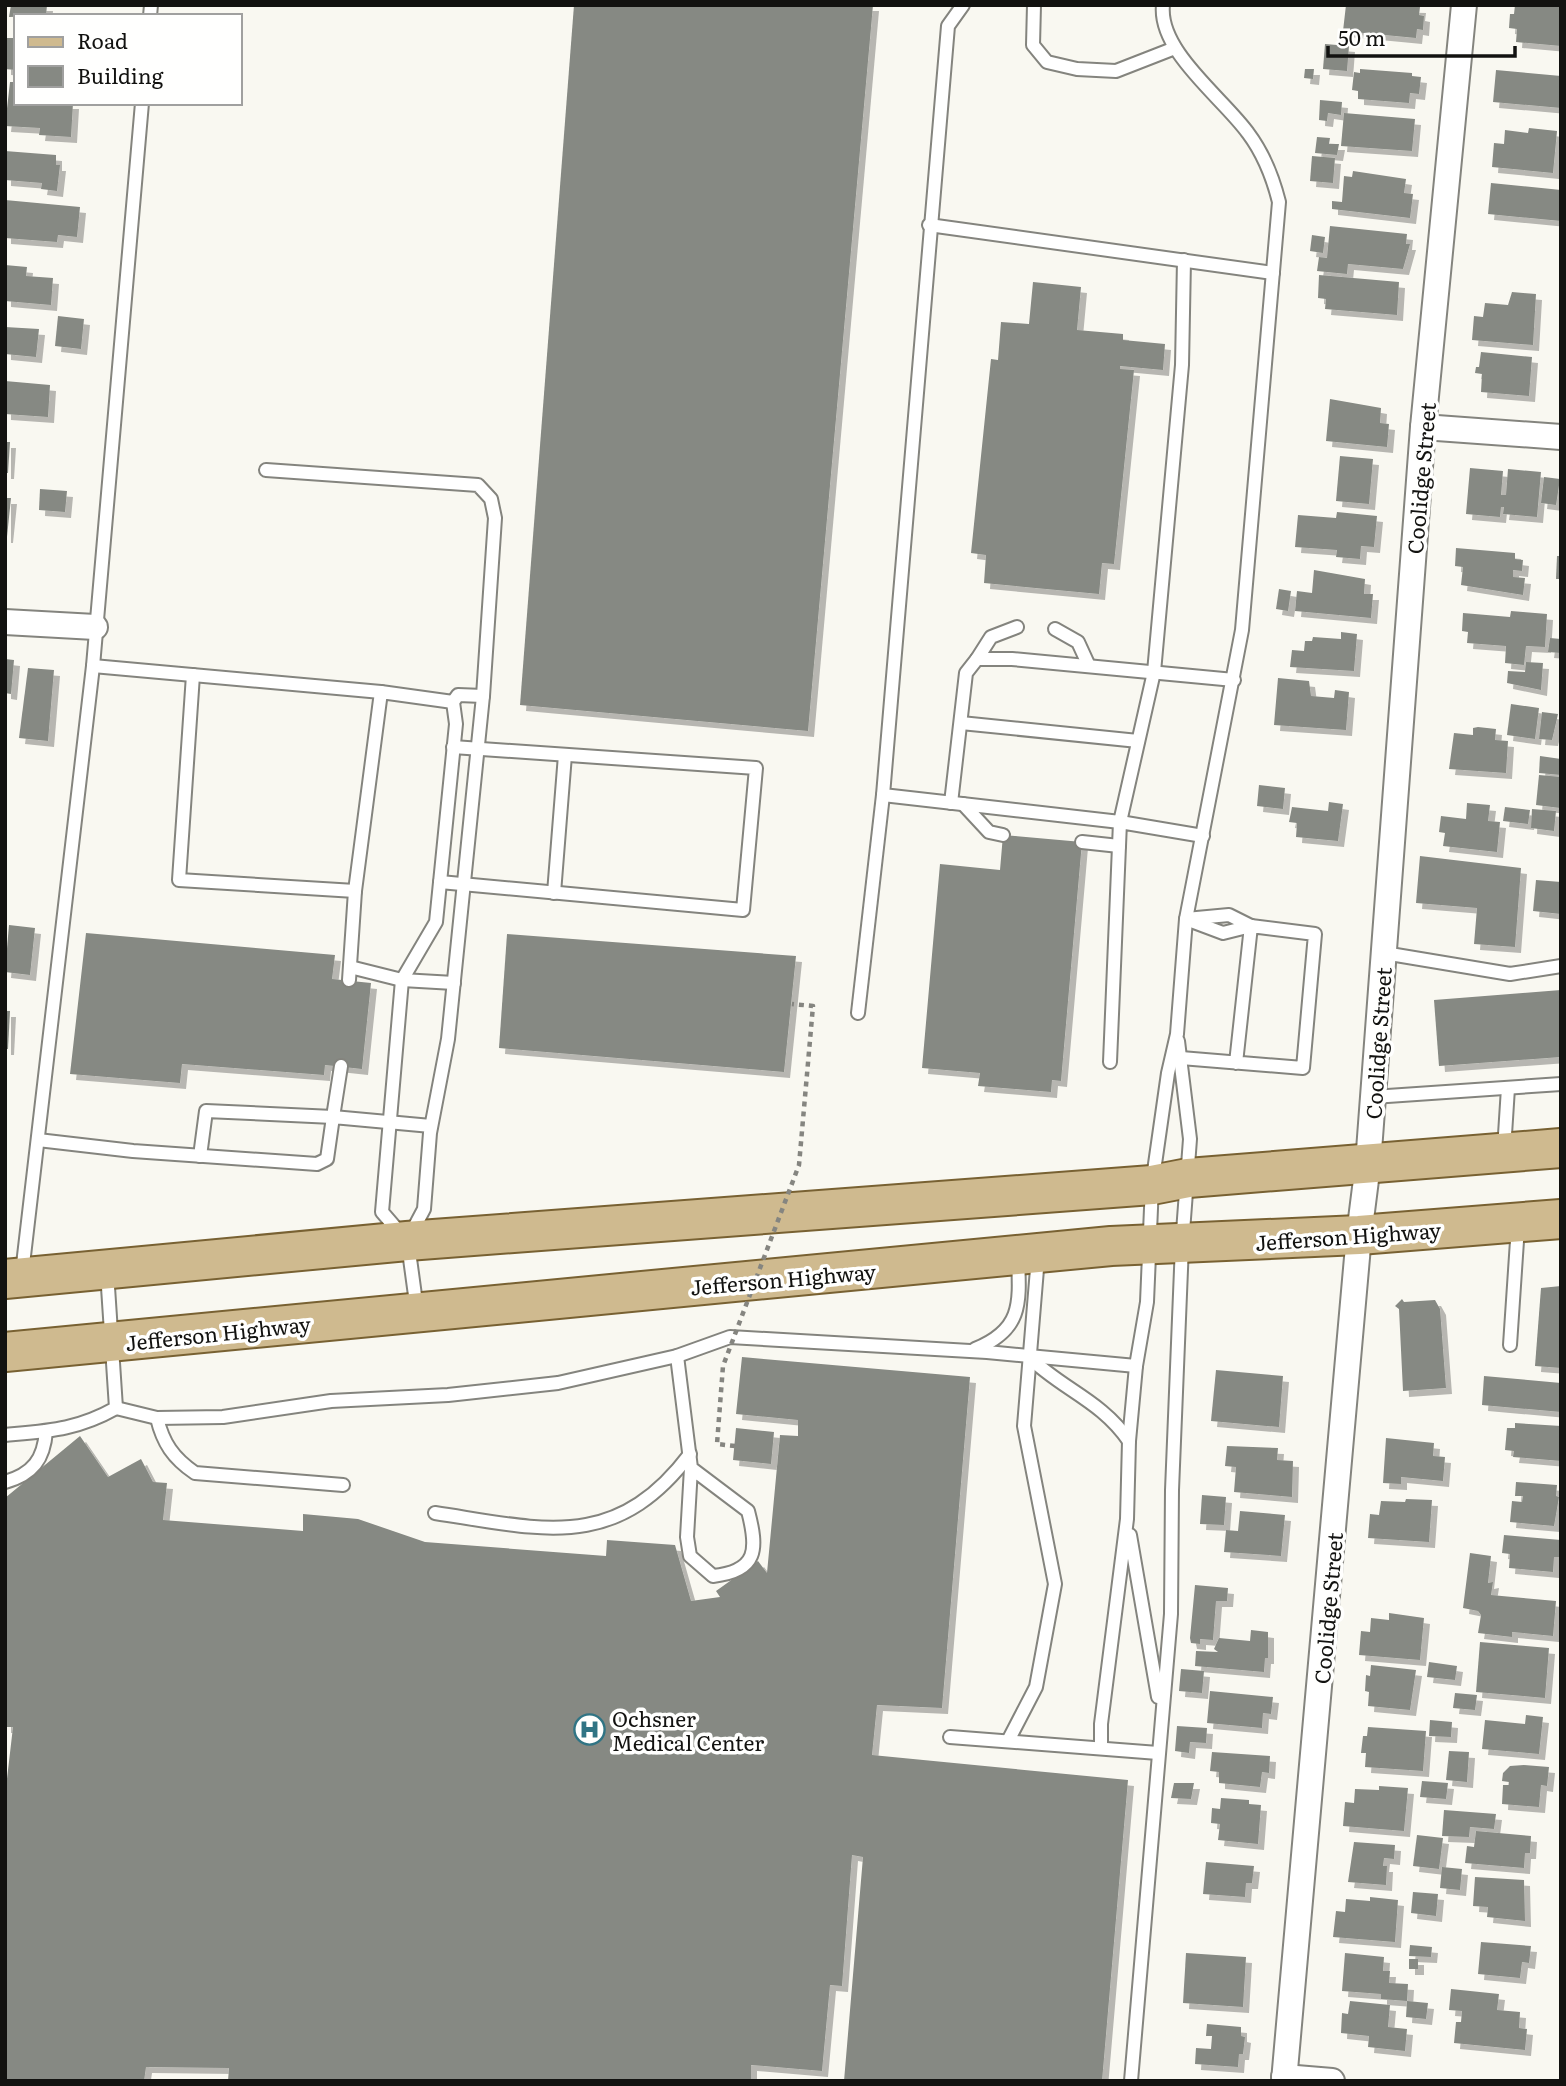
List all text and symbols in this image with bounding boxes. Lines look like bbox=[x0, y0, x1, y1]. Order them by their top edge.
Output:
legend bbox=[14, 14, 242, 105]
scale bar bbox=[1328, 14, 1515, 58]
text: 50 m bbox=[1338, 21, 1385, 52]
text: Road bbox=[77, 24, 128, 55]
text: Building bbox=[77, 59, 164, 90]
street label: Coolidge Street bbox=[1398, 400, 1442, 555]
street label: Coolidge Street bbox=[1356, 965, 1398, 1120]
street label: Jefferson Highway bbox=[1254, 1213, 1443, 1257]
street label: Jefferson Highway bbox=[689, 1254, 878, 1302]
street label: Jefferson Highway bbox=[124, 1307, 313, 1357]
street label: Coolidge Street bbox=[1305, 1530, 1349, 1685]
place label: Ochsner Medical Center bbox=[612, 1702, 764, 1757]
hospital icon: Ochsner Medical Center bbox=[572, 1712, 606, 1746]

